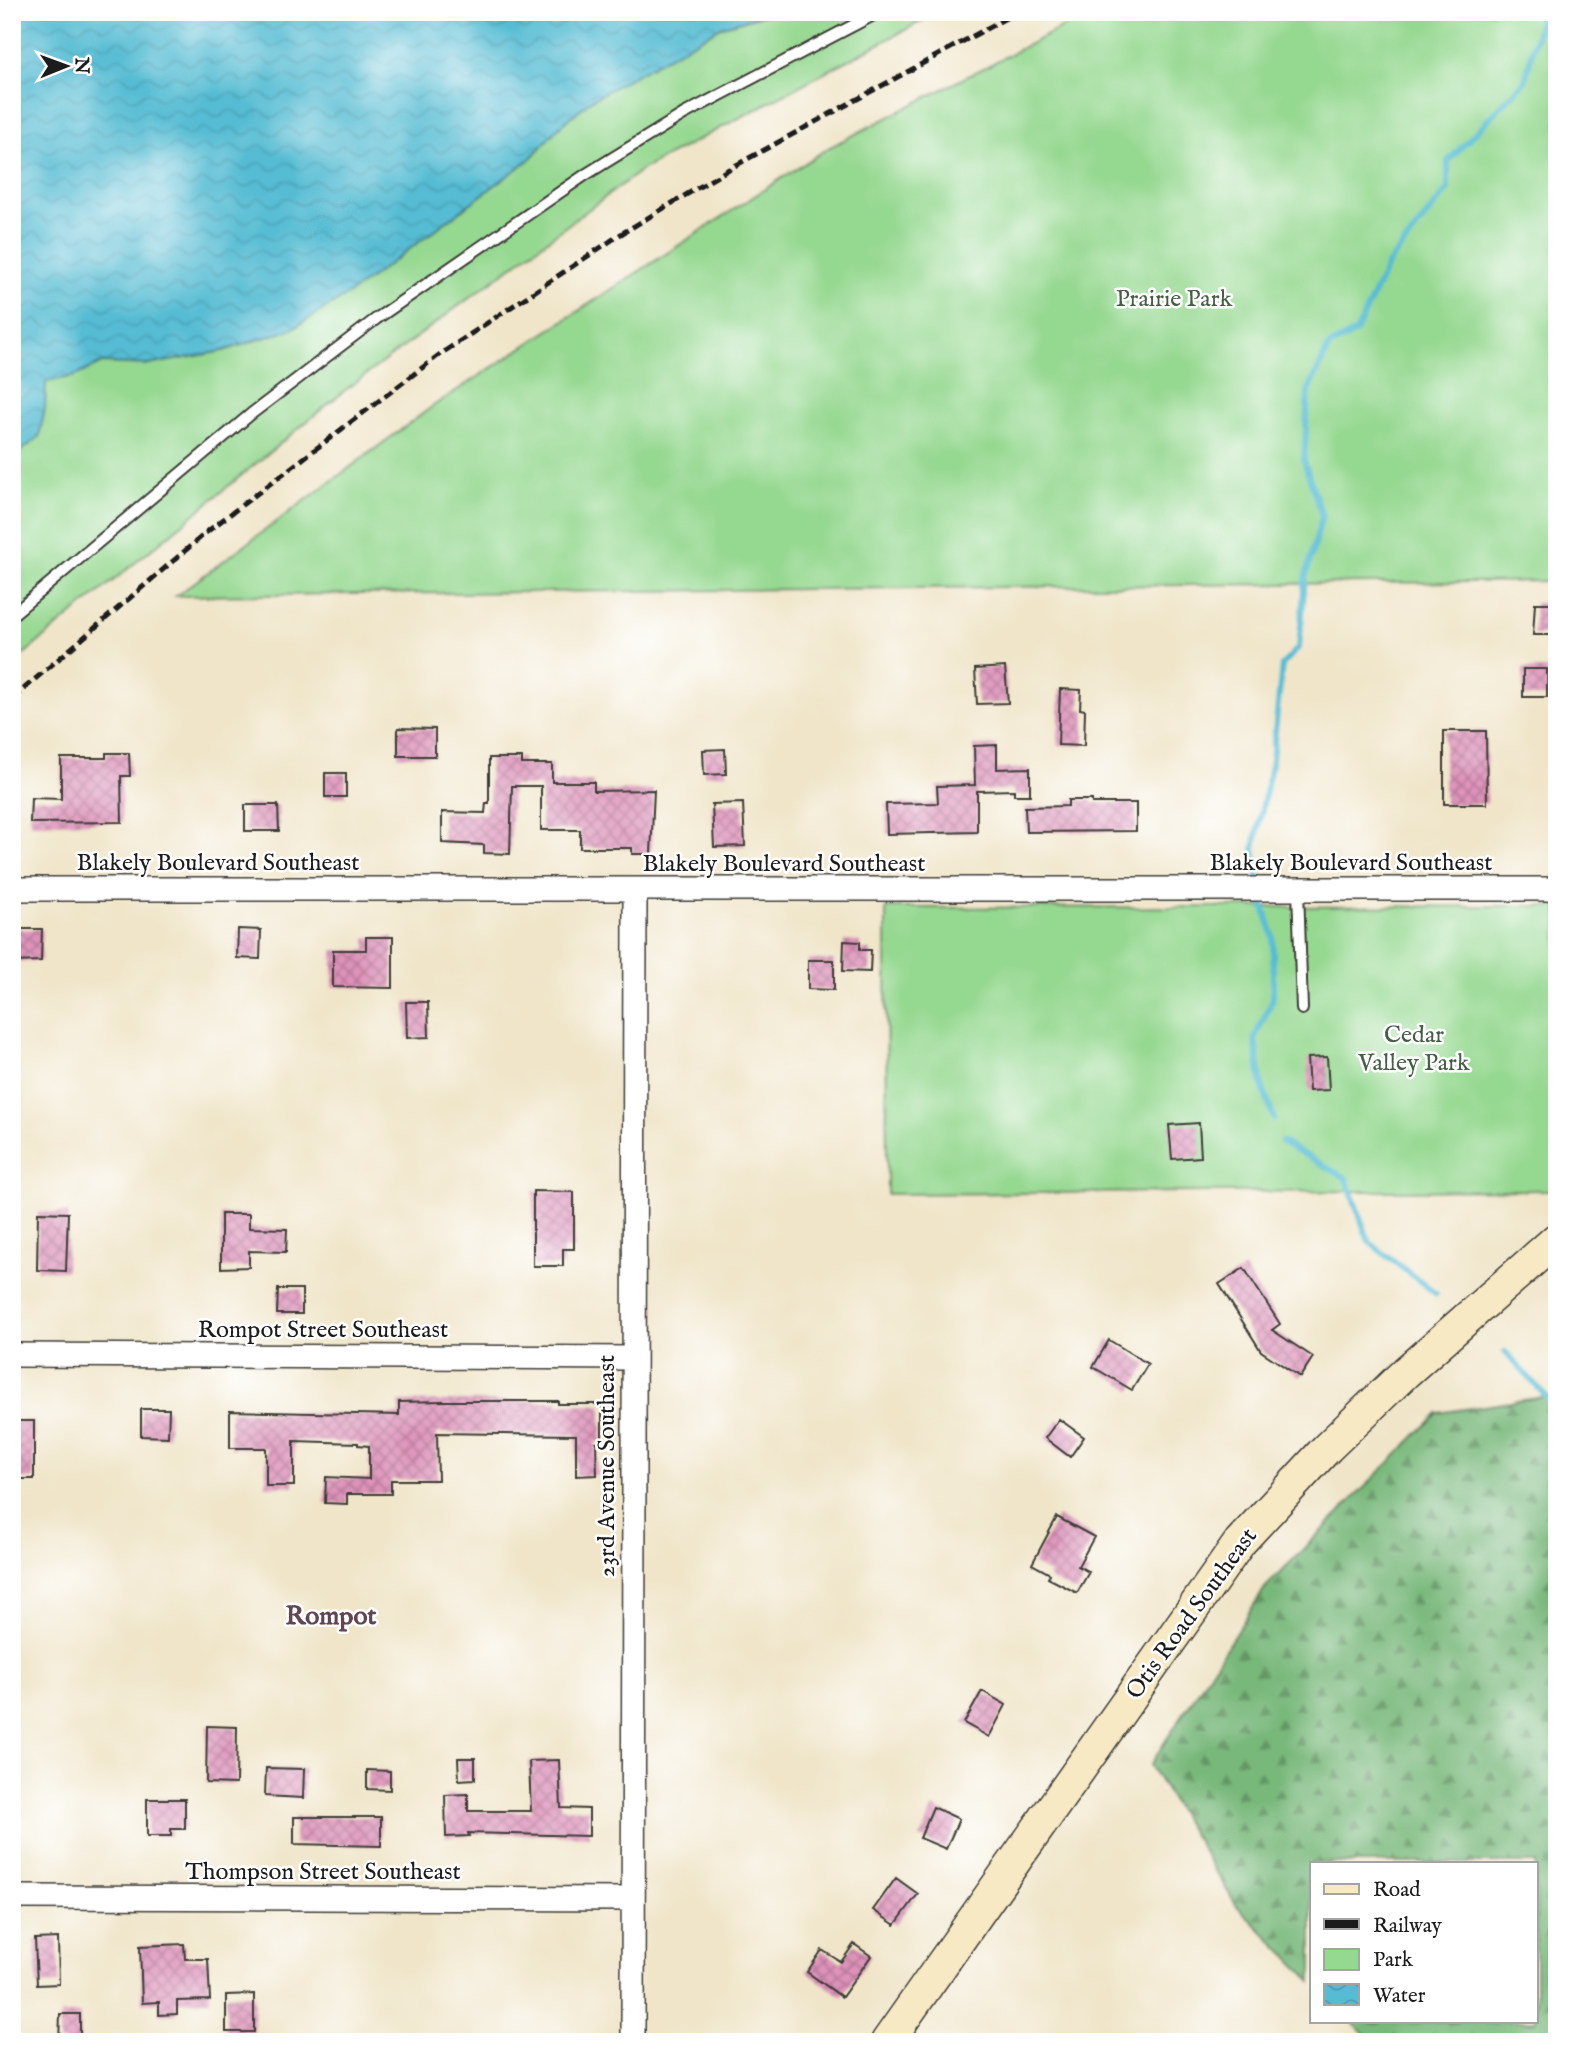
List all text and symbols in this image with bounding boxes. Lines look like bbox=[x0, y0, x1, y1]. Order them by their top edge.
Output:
north arrow bbox=[32, 32, 102, 102]
text: N bbox=[69, 56, 93, 75]
park label: Prairie Park bbox=[1116, 284, 1232, 315]
street label: Blakely Boulevard Southeast bbox=[77, 848, 359, 879]
street label: Blakely Boulevard Southeast bbox=[1210, 848, 1492, 879]
street label: Blakely Boulevard Southeast bbox=[643, 849, 925, 880]
park label: Cedar Valley Park bbox=[1357, 1020, 1470, 1079]
street label: Rompot Street Southeast bbox=[198, 1315, 448, 1346]
street label: 23rd Avenue Southeast bbox=[592, 1355, 623, 1577]
street label: Otis Road Southeast bbox=[1119, 1522, 1265, 1706]
district label: Rompot bbox=[286, 1600, 376, 1633]
street label: Thompson Street Southeast bbox=[185, 1857, 461, 1888]
legend bbox=[1310, 1862, 1538, 2022]
text: Road bbox=[1373, 1877, 1421, 1904]
text: Railway bbox=[1373, 1913, 1443, 1940]
text: Park bbox=[1373, 1947, 1414, 1974]
text: Water bbox=[1373, 1983, 1426, 2010]

